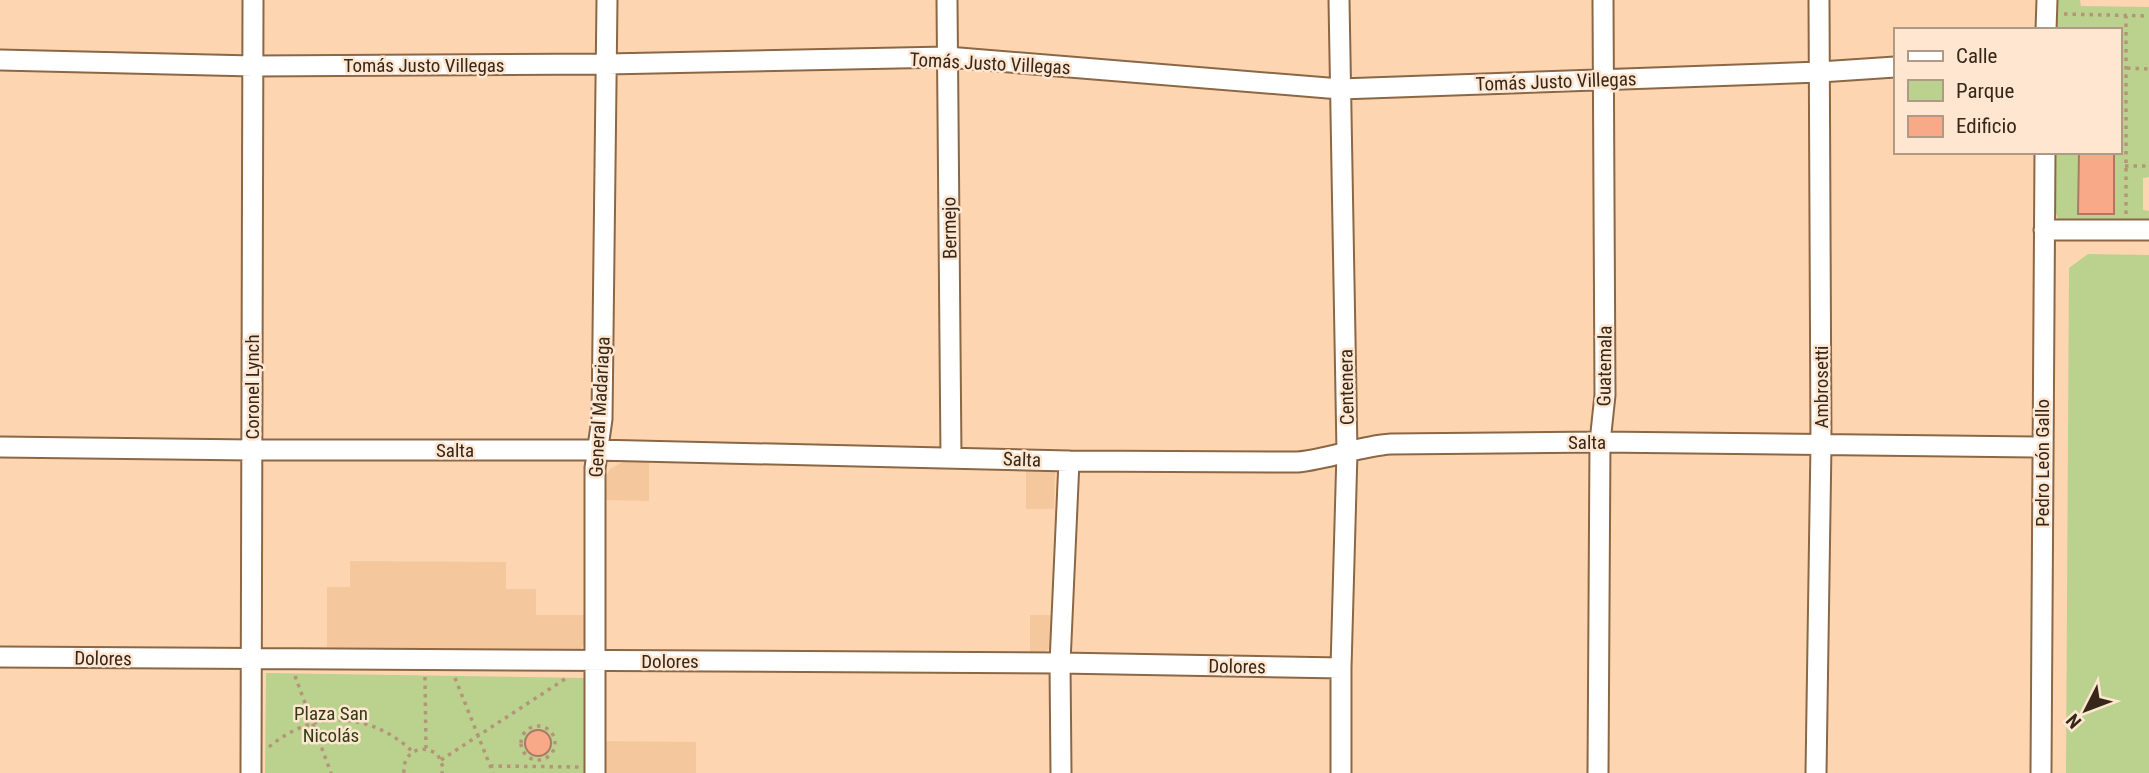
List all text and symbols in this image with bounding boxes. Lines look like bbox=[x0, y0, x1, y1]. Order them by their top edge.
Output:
legend bbox=[1894, 28, 2121, 154]
text: Calle bbox=[1956, 44, 1998, 68]
street label: Tomás Justo Villegas bbox=[909, 48, 1071, 79]
street label: Tomás Justo Villegas bbox=[343, 54, 505, 77]
street label: Tomás Justo Villegas bbox=[1475, 67, 1637, 96]
text: Parque bbox=[1956, 79, 2014, 103]
text: Edificio bbox=[1956, 114, 2017, 138]
street label: Bermejo bbox=[937, 197, 962, 259]
street label: Guatemala bbox=[1592, 325, 1617, 407]
street label: Coronel Lynch bbox=[241, 334, 264, 440]
street label: General Madariaga bbox=[584, 336, 615, 478]
street label: Ambrosetti bbox=[1810, 346, 1833, 428]
street label: Centenera bbox=[1334, 349, 1359, 425]
street label: Pedro León Gallo bbox=[2031, 399, 2054, 527]
street label: Salta bbox=[1568, 431, 1606, 454]
street label: Salta bbox=[436, 439, 474, 462]
street label: Salta bbox=[1003, 447, 1041, 472]
street label: Dolores bbox=[74, 647, 132, 670]
street label: Dolores bbox=[641, 650, 699, 673]
street label: Dolores bbox=[1208, 655, 1266, 678]
north arrow bbox=[2051, 675, 2121, 745]
park label: Plaza San Nicolás bbox=[294, 702, 368, 747]
text: N bbox=[2061, 709, 2086, 733]

